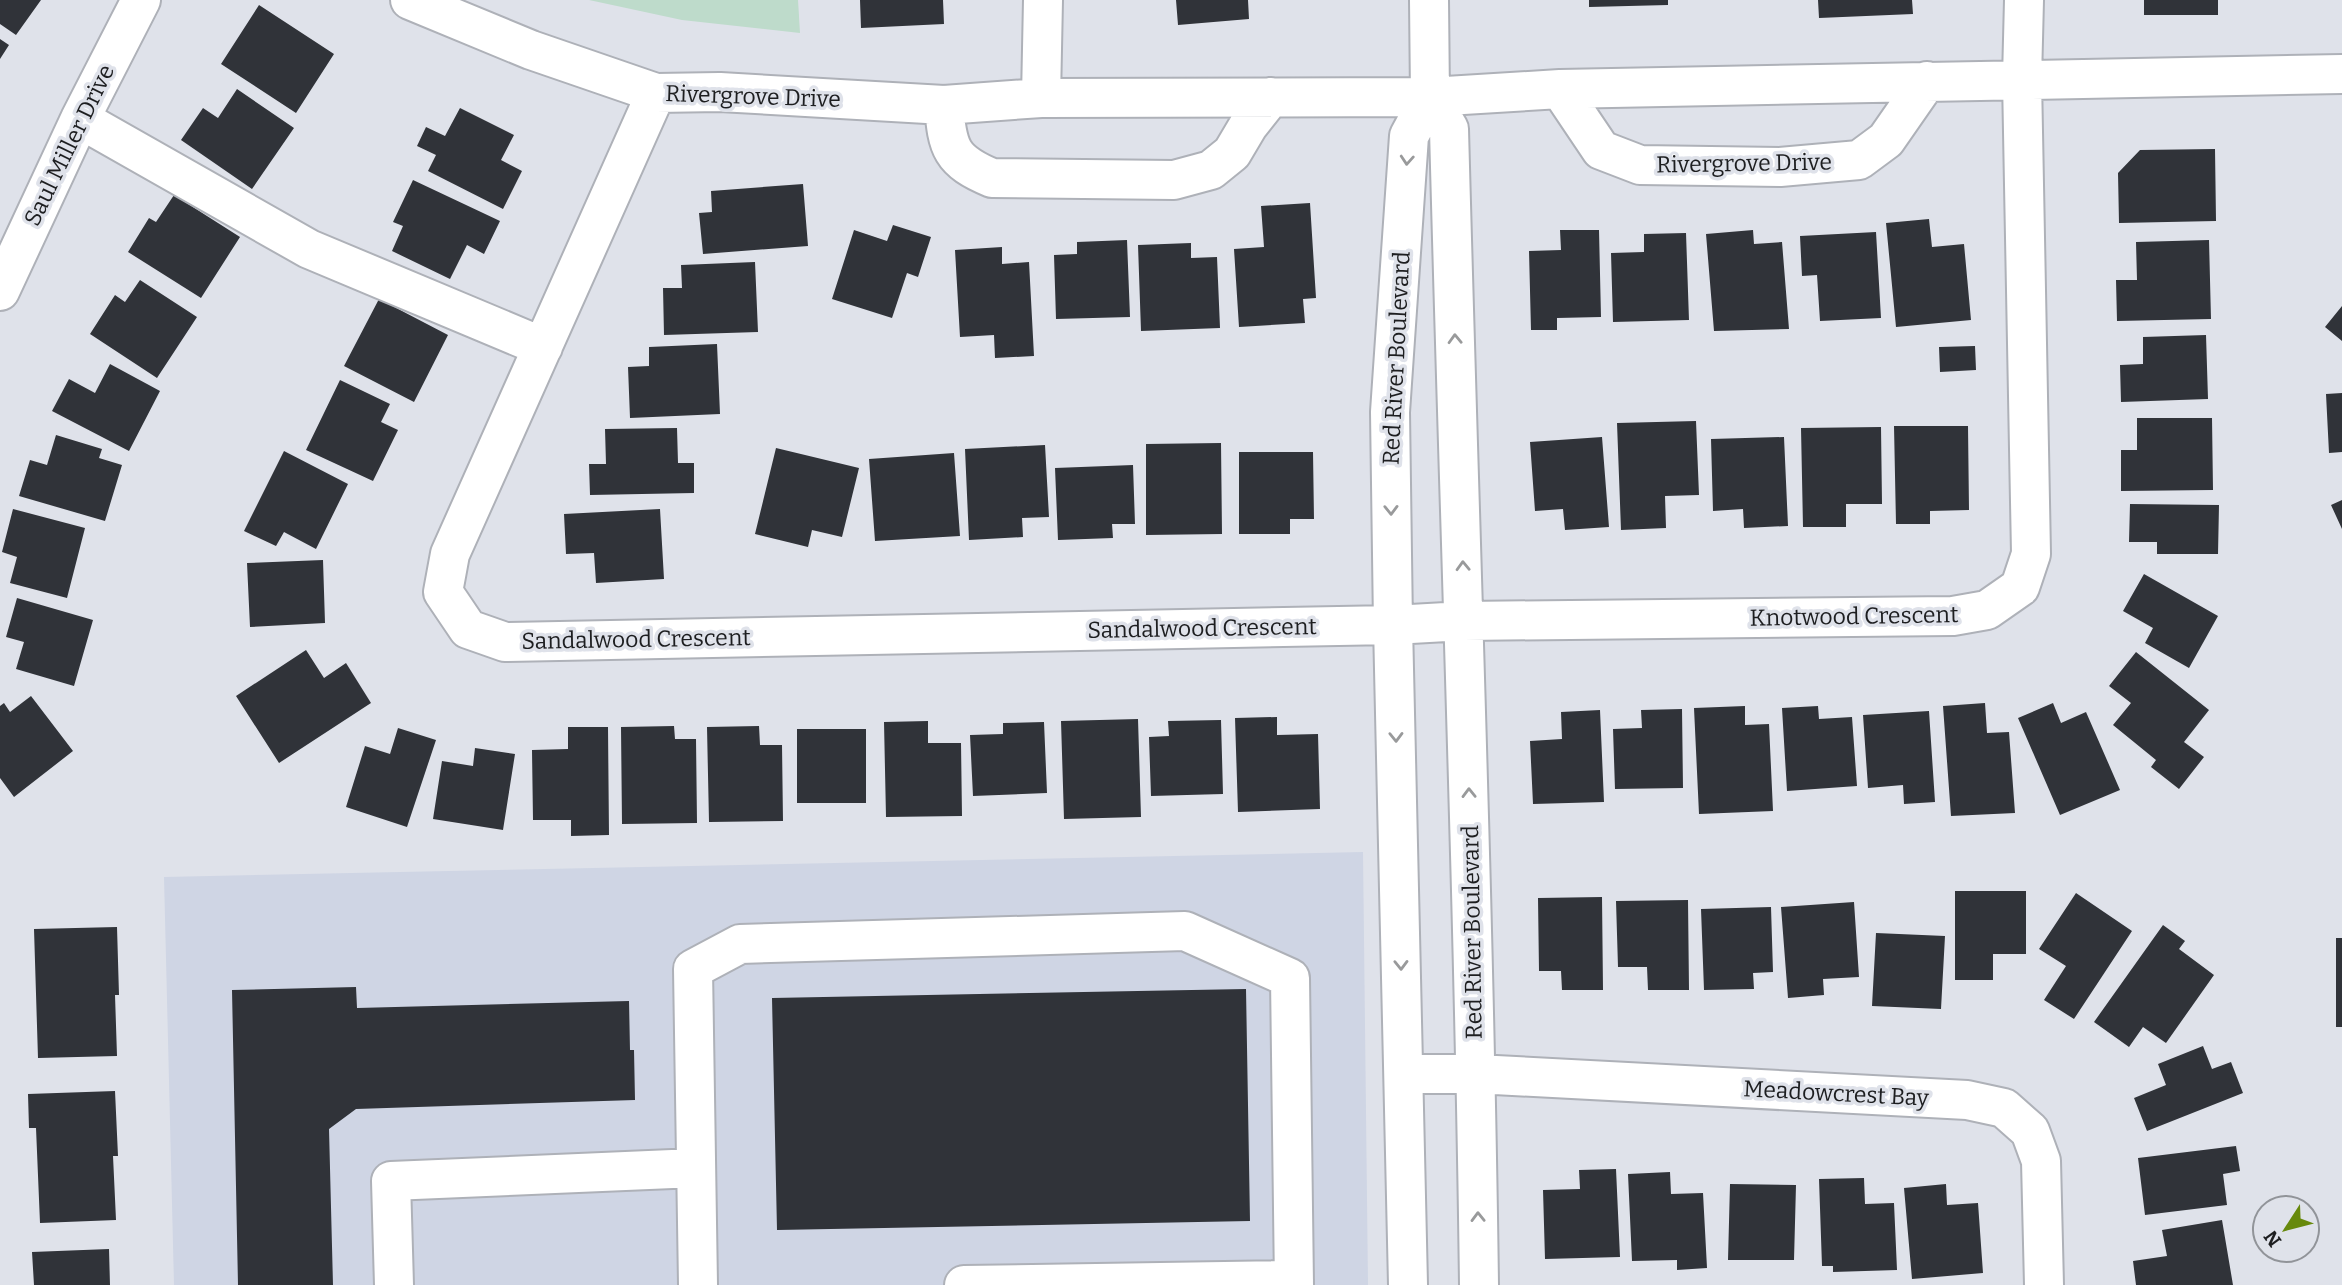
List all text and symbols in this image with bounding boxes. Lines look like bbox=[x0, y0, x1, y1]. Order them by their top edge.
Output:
street label: Saul Miller Drive bbox=[18, 60, 120, 230]
street label: Rivergrove Drive bbox=[665, 79, 841, 113]
street label: Rivergrove Drive bbox=[1656, 147, 1832, 179]
one-way arrow bbox=[1400, 155, 1415, 166]
street label: Red River Boulevard bbox=[1376, 250, 1416, 466]
one-way arrow bbox=[1448, 333, 1463, 344]
one-way arrow bbox=[1383, 505, 1399, 516]
one-way arrow bbox=[1455, 560, 1470, 571]
street label: Knotwood Crescent bbox=[1749, 600, 1959, 632]
street label: Sandalwood Crescent bbox=[1087, 612, 1317, 644]
street label: Sandalwood Crescent bbox=[521, 623, 751, 655]
one-way arrow bbox=[1388, 732, 1403, 743]
one-way arrow bbox=[1461, 788, 1477, 798]
street label: Red River Boulevard bbox=[1456, 824, 1488, 1039]
one-way arrow bbox=[1394, 959, 1409, 970]
street label: Meadowcrest Bay bbox=[1743, 1074, 1930, 1112]
north arrow bbox=[2251, 1194, 2321, 1264]
one-way arrow bbox=[1470, 1211, 1486, 1222]
text: N bbox=[2259, 1226, 2286, 1251]

